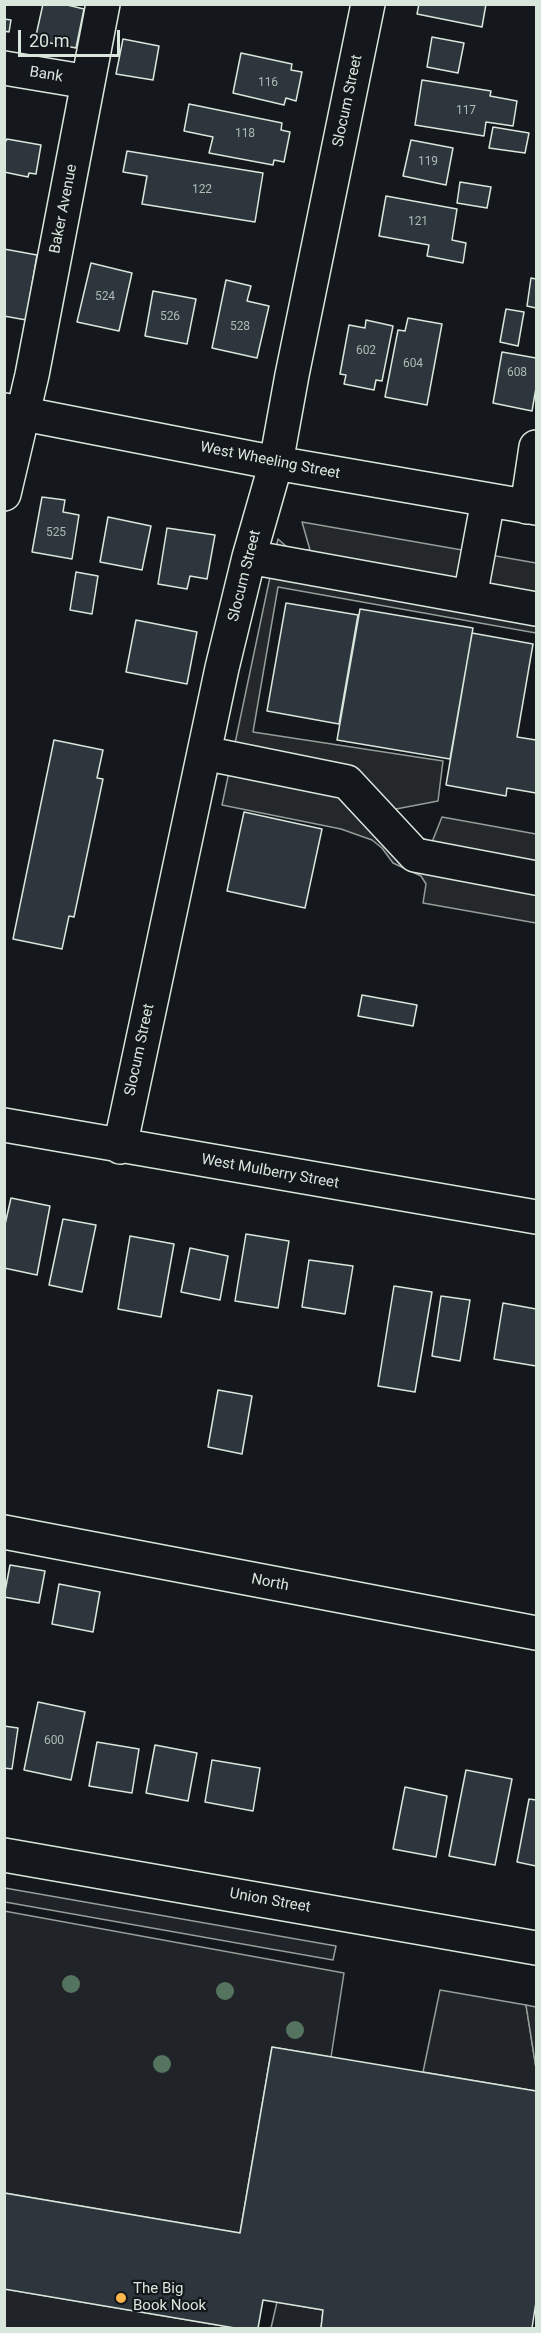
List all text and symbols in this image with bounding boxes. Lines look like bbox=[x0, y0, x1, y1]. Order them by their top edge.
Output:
scale bar bbox=[21, 18, 123, 56]
text: 20 m bbox=[29, 30, 69, 51]
street label: Slocum Street bbox=[329, 53, 367, 149]
street label: Bank bbox=[28, 63, 64, 87]
house number: 116 bbox=[258, 76, 278, 90]
house number: 117 bbox=[456, 104, 476, 118]
house number: 118 bbox=[235, 127, 255, 141]
house number: 119 bbox=[418, 155, 438, 169]
street label: Baker Avenue bbox=[47, 163, 81, 255]
house number: 122 bbox=[192, 183, 212, 197]
house number: 121 bbox=[408, 215, 428, 229]
house number: 524 bbox=[95, 290, 115, 304]
house number: 526 bbox=[160, 310, 180, 324]
house number: 528 bbox=[230, 320, 250, 334]
house number: 602 bbox=[356, 344, 376, 358]
house number: 604 bbox=[403, 357, 423, 371]
house number: 608 bbox=[507, 366, 527, 380]
street label: West Wheeling Street bbox=[198, 439, 342, 483]
house number: 525 bbox=[46, 526, 66, 540]
street label: Slocum Street bbox=[225, 528, 265, 624]
street label: Slocum Street bbox=[121, 1002, 159, 1098]
street label: West Mulberry Street bbox=[200, 1151, 340, 1193]
street label: North bbox=[250, 1571, 290, 1595]
house number: 600 bbox=[44, 1734, 64, 1748]
street label: Union Street bbox=[228, 1885, 312, 1917]
place label: The Big Book Nook bbox=[133, 2280, 206, 2315]
marker: The Big Book Nook bbox=[114, 2291, 128, 2305]

